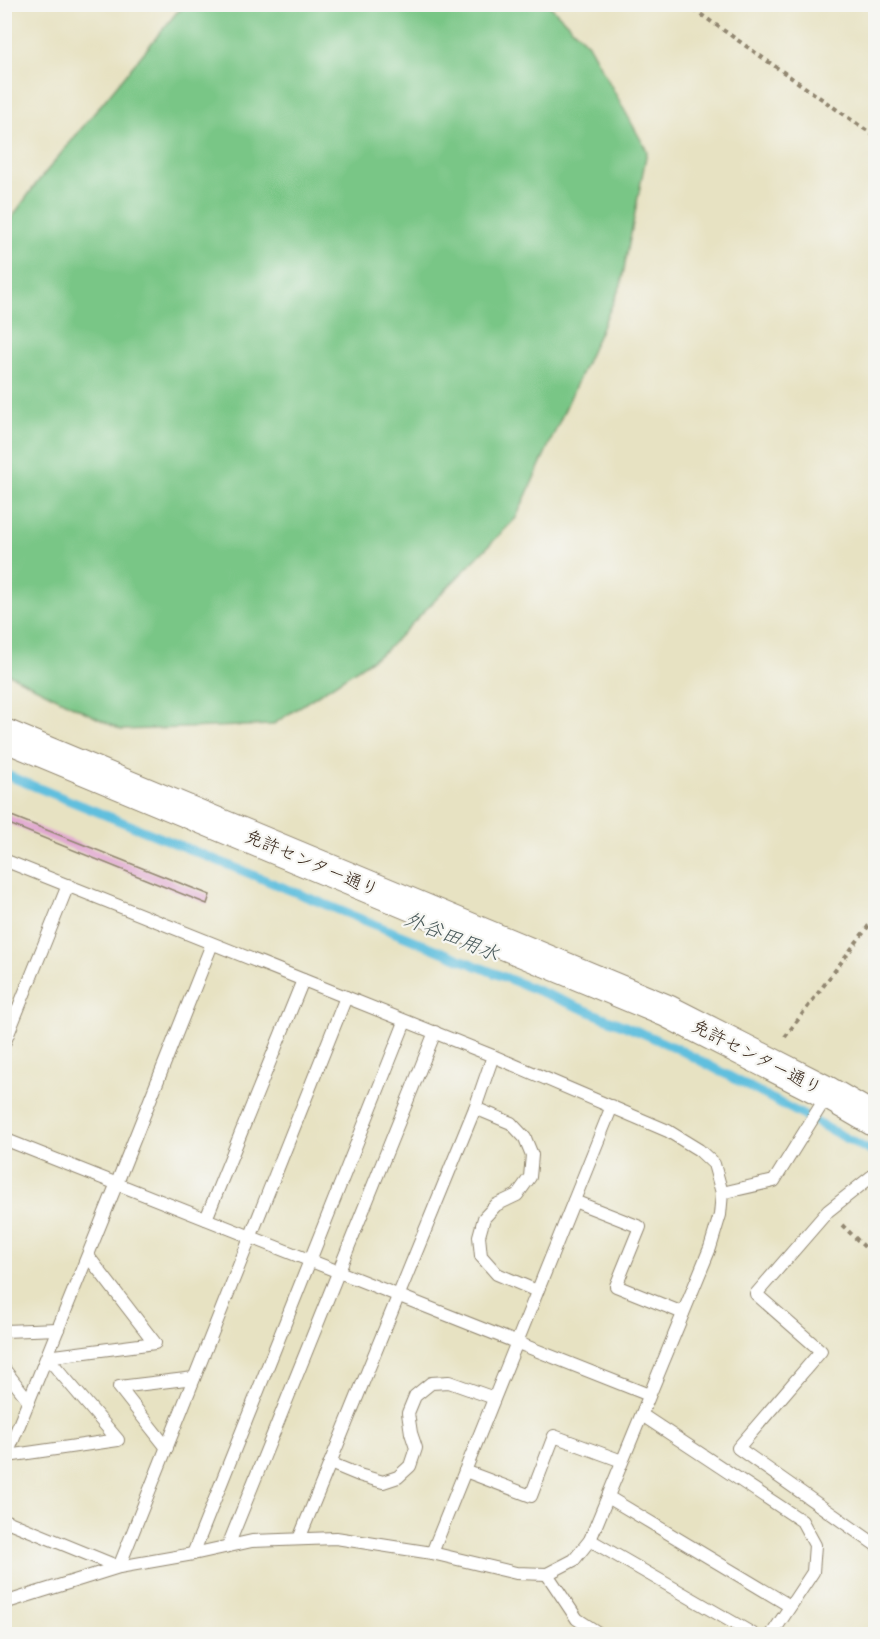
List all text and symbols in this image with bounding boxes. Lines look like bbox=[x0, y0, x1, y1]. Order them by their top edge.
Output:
street label: 免許センター通り bbox=[242, 826, 382, 901]
water label: 外谷田用水 bbox=[401, 907, 502, 966]
street label: 免許センター通り bbox=[688, 1016, 825, 1099]

